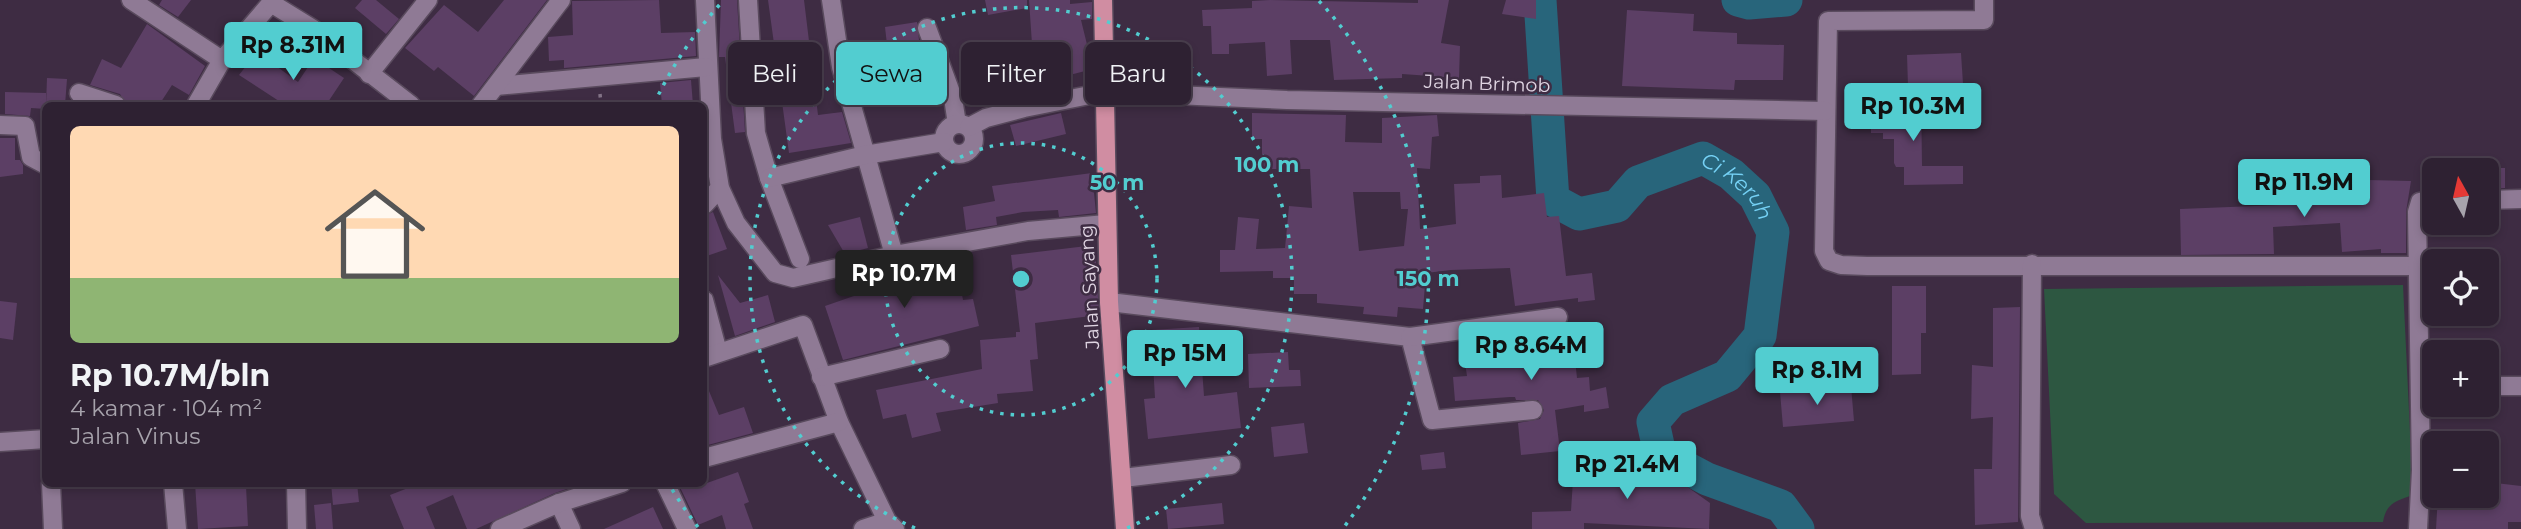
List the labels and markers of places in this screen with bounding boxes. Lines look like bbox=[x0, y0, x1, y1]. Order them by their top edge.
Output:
pin: Rp 8.31M bbox=[221, 22, 365, 82]
pin: Rp 10.3M bbox=[1841, 83, 1985, 143]
pin: Rp 11.9M bbox=[2232, 160, 2376, 219]
pin: Rp 10.7M bbox=[832, 250, 976, 310]
centre of rings bbox=[1009, 267, 1033, 291]
pin: Rp 8.64M bbox=[1459, 322, 1603, 382]
pin: Rp 15M bbox=[1128, 330, 1242, 390]
pin: Rp 8.1M bbox=[1752, 348, 1882, 407]
pin: Rp 21.4M bbox=[1555, 442, 1699, 501]

